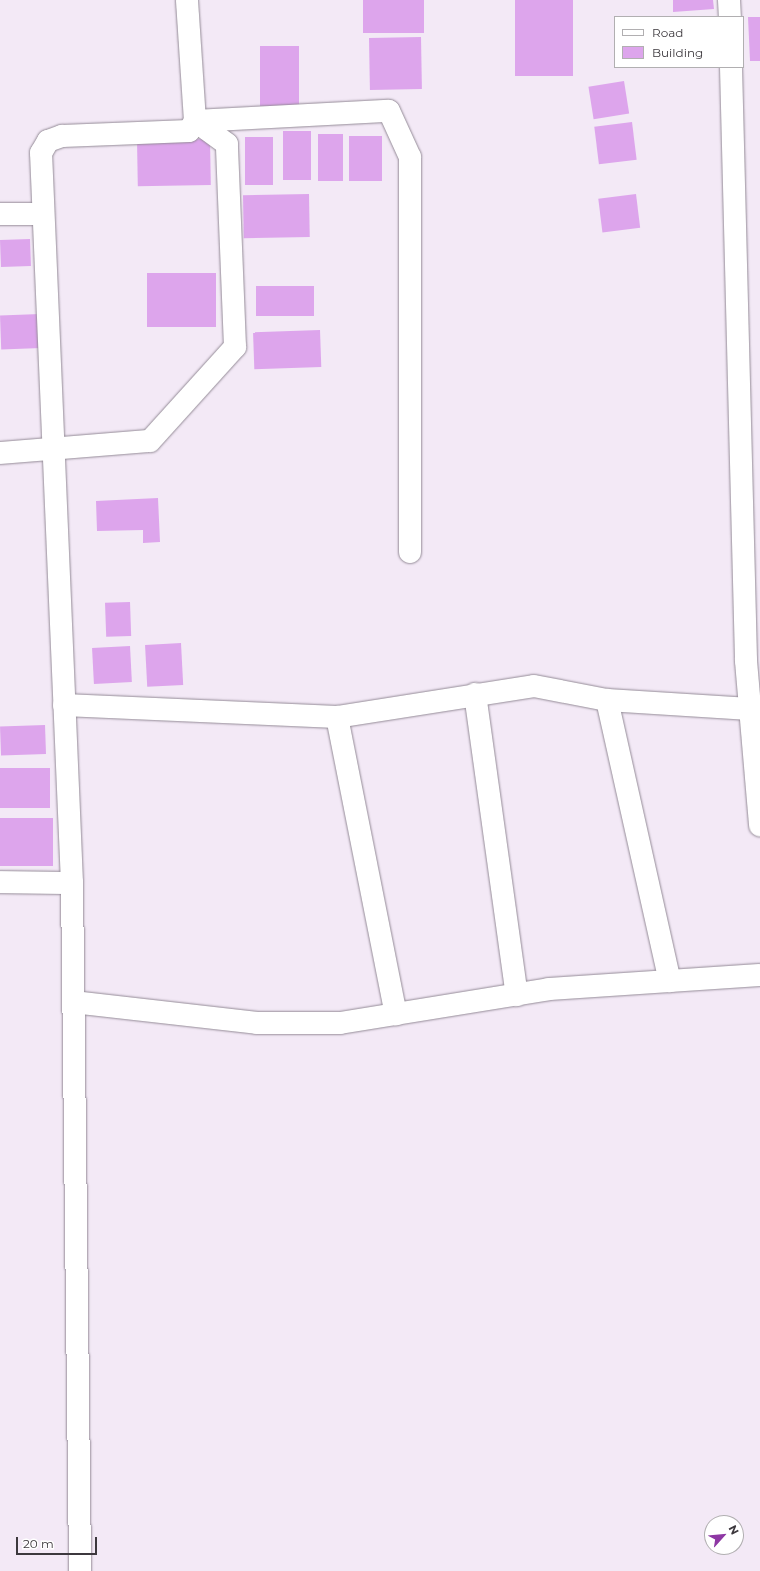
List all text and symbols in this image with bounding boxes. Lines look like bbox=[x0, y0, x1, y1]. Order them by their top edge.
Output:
legend bbox=[614, 16, 744, 68]
text: Road bbox=[652, 25, 683, 40]
text: Building bbox=[652, 45, 703, 60]
north arrow bbox=[704, 1515, 744, 1555]
text: N bbox=[726, 1523, 742, 1537]
scale bar bbox=[18, 1529, 99, 1555]
text: 20 m bbox=[23, 1536, 54, 1551]

